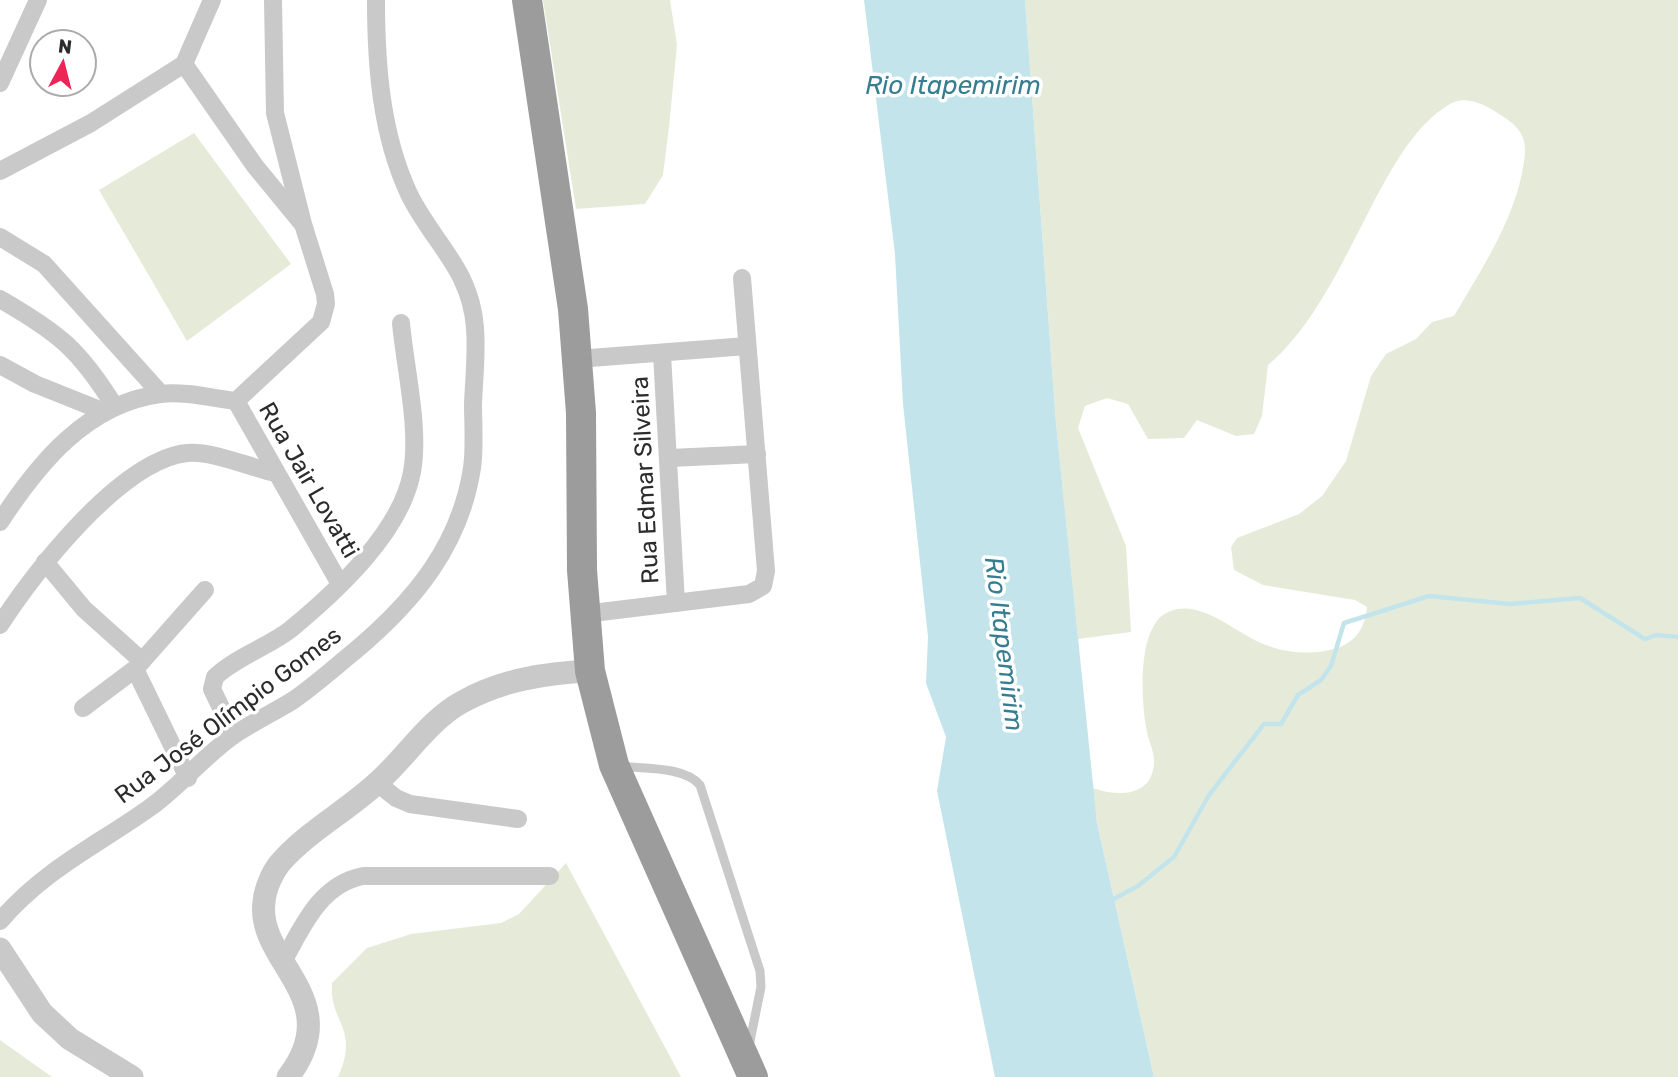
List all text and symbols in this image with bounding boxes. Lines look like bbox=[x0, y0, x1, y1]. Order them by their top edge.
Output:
north arrow bbox=[28, 28, 98, 98]
text: N bbox=[57, 34, 73, 59]
water label: Rio Itapemirim bbox=[865, 70, 1041, 101]
street label: Rua Edmar Silveira bbox=[626, 375, 664, 585]
street label: Rua Jair Lovatti bbox=[253, 397, 365, 563]
water label: Rio Itapemirim bbox=[978, 555, 1030, 733]
street label: Rua José Olímpio Gomes bbox=[109, 621, 347, 809]

